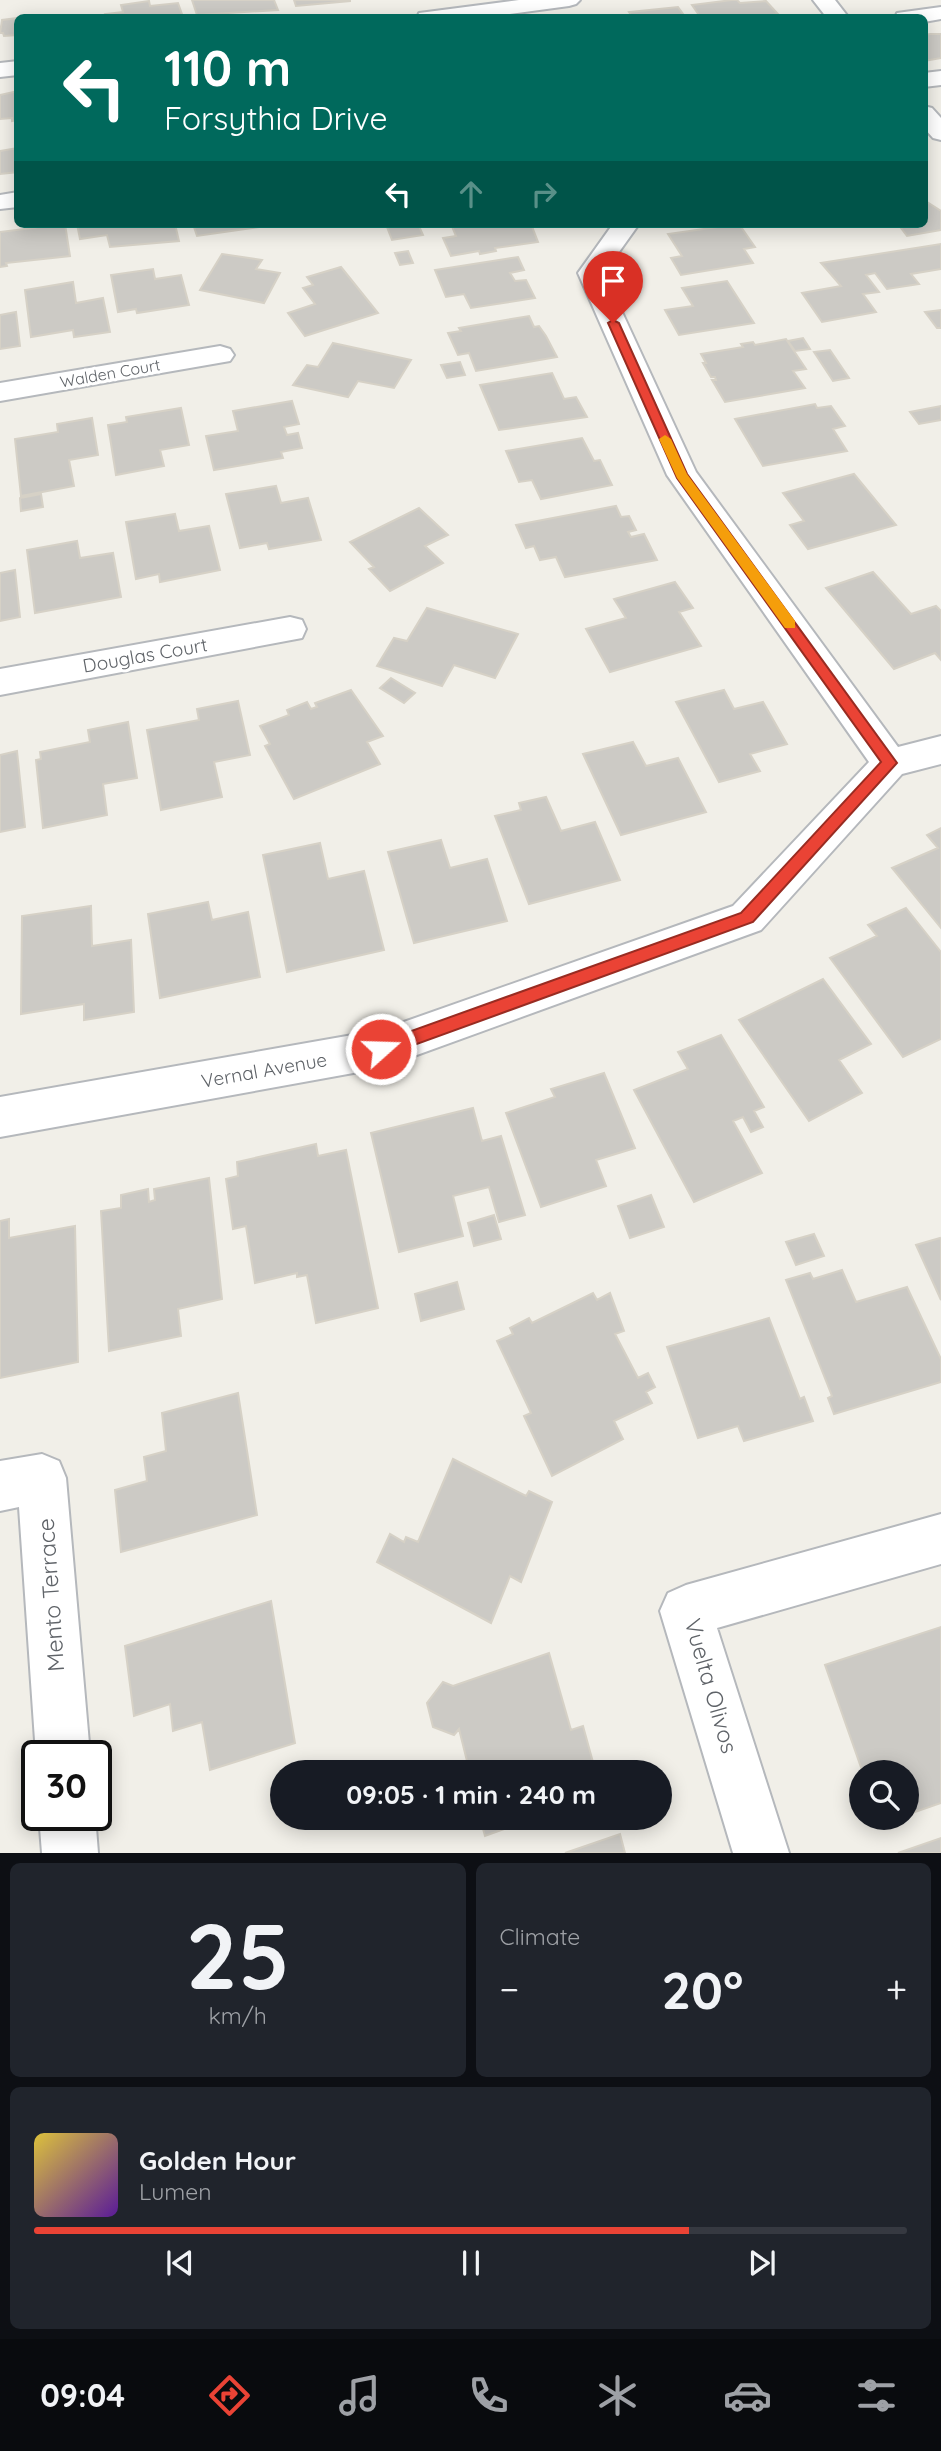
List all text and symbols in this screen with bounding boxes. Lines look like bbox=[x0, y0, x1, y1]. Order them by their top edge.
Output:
text: 110 m bbox=[164, 37, 291, 98]
icon: left bbox=[49, 42, 140, 133]
text: Forsythia Drive bbox=[164, 98, 388, 138]
icon: left bbox=[379, 175, 417, 213]
icon: ahead bbox=[452, 175, 490, 213]
icon: right bbox=[525, 175, 563, 213]
pin bbox=[583, 251, 643, 323]
icon: arrive bbox=[594, 262, 632, 300]
street label: Walden Court bbox=[58, 354, 162, 392]
street label: Douglas Court bbox=[81, 632, 209, 678]
position arrow bbox=[344, 1012, 418, 1086]
street label: Vernal Avenue bbox=[199, 1047, 329, 1093]
street label: Mento Terrace bbox=[31, 1517, 70, 1673]
street label: Vuelta Olivos bbox=[678, 1615, 745, 1757]
speed limit sign: 30 bbox=[21, 1740, 112, 1831]
map controls bbox=[849, 1760, 919, 1830]
button: search bbox=[849, 1760, 919, 1830]
text: 09:05 · 1 min · 240 m bbox=[346, 1778, 596, 1811]
text: 25 bbox=[186, 1898, 290, 2012]
text: Climate bbox=[500, 1922, 580, 1951]
text: 20° bbox=[661, 1957, 743, 2022]
text: − bbox=[500, 1965, 519, 2013]
text: + bbox=[886, 1965, 907, 2013]
text: km/h bbox=[209, 2001, 267, 2030]
text: Golden Hour bbox=[139, 2144, 296, 2177]
text: Lumen bbox=[139, 2177, 212, 2206]
icon: previous bbox=[161, 2244, 199, 2282]
icon: pause bbox=[452, 2244, 490, 2282]
icon: next bbox=[743, 2244, 781, 2282]
icon: directions bbox=[205, 2371, 254, 2420]
icon: music bbox=[335, 2371, 384, 2420]
icon: phone bbox=[464, 2371, 513, 2420]
icon: climate bbox=[593, 2371, 642, 2420]
icon: car bbox=[723, 2371, 772, 2420]
icon: filters bbox=[852, 2371, 901, 2420]
text: 09:04 bbox=[40, 2375, 125, 2415]

